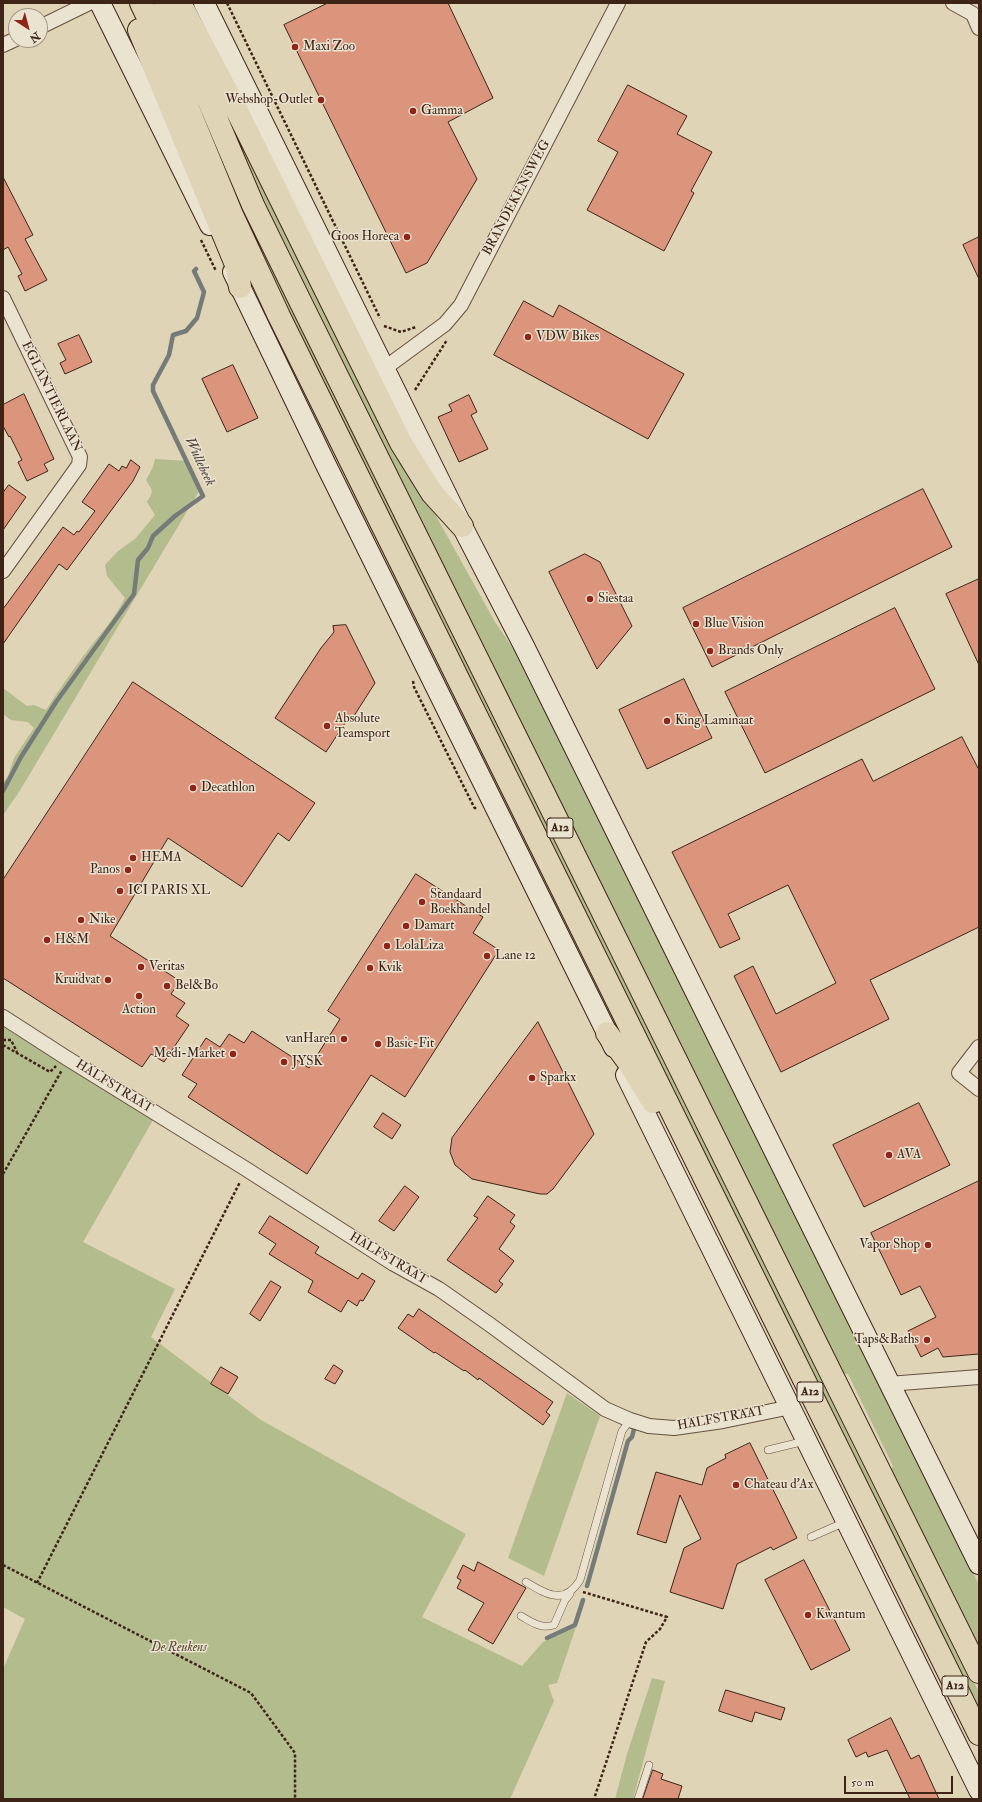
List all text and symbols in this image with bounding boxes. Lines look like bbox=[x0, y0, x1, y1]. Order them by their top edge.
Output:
north arrow bbox=[8, 8, 48, 48]
text: N bbox=[27, 29, 43, 45]
place label: Maxi Zoo bbox=[303, 39, 355, 55]
marker: Maxi Zoo bbox=[290, 42, 300, 52]
place label: Webshop-Outlet bbox=[225, 92, 313, 108]
marker: Webshop-Outlet bbox=[316, 95, 326, 105]
place label: Gamma bbox=[421, 103, 463, 119]
marker: Gamma bbox=[408, 106, 418, 116]
street label: BRANDEKENSWEG bbox=[480, 138, 554, 258]
place label: Goos Horeca bbox=[331, 229, 399, 245]
marker: Goos Horeca bbox=[402, 232, 412, 242]
place label: VDW Bikes bbox=[536, 329, 599, 345]
marker: VDW Bikes bbox=[523, 332, 533, 342]
street label: EGLANTIERLAAN bbox=[17, 339, 85, 455]
water label: Wullebeek bbox=[180, 435, 218, 489]
place label: Siestaa bbox=[598, 591, 633, 607]
marker: Siestaa bbox=[585, 594, 595, 604]
place label: Blue Vision bbox=[704, 616, 764, 632]
marker: Blue Vision bbox=[691, 619, 701, 629]
place label: Brands Only bbox=[718, 643, 783, 659]
marker: Brands Only bbox=[705, 646, 715, 656]
place label: Absolute Teamsport bbox=[335, 711, 390, 742]
place label: King Laminaat bbox=[675, 713, 753, 729]
marker: King Laminaat bbox=[662, 716, 672, 726]
marker: Absolute Teamsport bbox=[322, 721, 332, 731]
place label: Decathlon bbox=[201, 780, 255, 796]
marker: Decathlon bbox=[188, 783, 198, 793]
road number: A12 bbox=[547, 818, 573, 838]
place label: HEMA bbox=[141, 850, 182, 866]
marker: HEMA bbox=[128, 853, 138, 863]
place label: Panos bbox=[90, 862, 120, 878]
marker: Panos bbox=[123, 865, 133, 875]
place label: ICI PARIS XL bbox=[128, 883, 210, 899]
marker: ICI PARIS XL bbox=[115, 886, 125, 896]
place label: Standaard Boekhandel bbox=[430, 887, 490, 918]
marker: Standaard Boekhandel bbox=[417, 897, 427, 907]
place label: Nike bbox=[89, 912, 115, 928]
marker: Nike bbox=[76, 915, 86, 925]
place label: Damart bbox=[414, 918, 454, 934]
marker: Damart bbox=[401, 921, 411, 931]
place label: H&M bbox=[55, 932, 89, 948]
marker: H&M bbox=[42, 935, 52, 945]
place label: LolaLiza bbox=[395, 938, 444, 954]
marker: LolaLiza bbox=[382, 941, 392, 951]
place label: Lane 12 bbox=[495, 948, 536, 964]
marker: Lane 12 bbox=[482, 951, 492, 961]
place label: Veritas bbox=[149, 959, 185, 975]
place label: Kvik bbox=[378, 960, 402, 976]
marker: Veritas bbox=[136, 962, 146, 972]
marker: Kvik bbox=[365, 963, 375, 973]
place label: Kruidvat bbox=[54, 972, 100, 988]
marker: Kruidvat bbox=[103, 975, 113, 985]
place label: Bel&Bo bbox=[175, 978, 218, 994]
marker: Bel&Bo bbox=[162, 981, 172, 991]
marker: Action bbox=[134, 991, 144, 1001]
place label: Action bbox=[122, 1002, 156, 1018]
place label: vanHaren bbox=[285, 1031, 336, 1047]
marker: vanHaren bbox=[339, 1034, 349, 1044]
place label: Basic-Fit bbox=[386, 1036, 434, 1052]
marker: Basic-Fit bbox=[373, 1039, 383, 1049]
place label: Medi-Market bbox=[154, 1046, 225, 1062]
marker: Medi-Market bbox=[228, 1049, 238, 1059]
place label: JYSK bbox=[292, 1054, 323, 1070]
street label: HALFSTRAAT bbox=[72, 1057, 156, 1117]
marker: JYSK bbox=[279, 1057, 289, 1067]
place label: Sparkx bbox=[540, 1070, 576, 1086]
marker: Sparkx bbox=[527, 1073, 537, 1083]
place label: AVA bbox=[897, 1147, 921, 1163]
marker: AVA bbox=[884, 1150, 894, 1160]
street label: HALFSTRAAT bbox=[346, 1230, 430, 1288]
place label: Vapor Shop bbox=[859, 1237, 920, 1253]
marker: Vapor Shop bbox=[923, 1240, 933, 1250]
place label: Taps&Baths bbox=[854, 1332, 919, 1348]
marker: Taps&Baths bbox=[922, 1335, 932, 1345]
road number: A12 bbox=[797, 1382, 823, 1402]
street label: HALFSTRAAT bbox=[676, 1404, 766, 1434]
place label: Chateau d'Ax bbox=[744, 1477, 813, 1493]
marker: Chateau d'Ax bbox=[731, 1480, 741, 1490]
place label: Kwantum bbox=[816, 1607, 866, 1623]
marker: Kwantum bbox=[803, 1610, 813, 1620]
park label: De Reukens bbox=[151, 1640, 207, 1656]
road number: A12 bbox=[942, 1676, 968, 1696]
scale bar bbox=[846, 1768, 955, 1794]
text: 50 m bbox=[851, 1775, 874, 1790]

